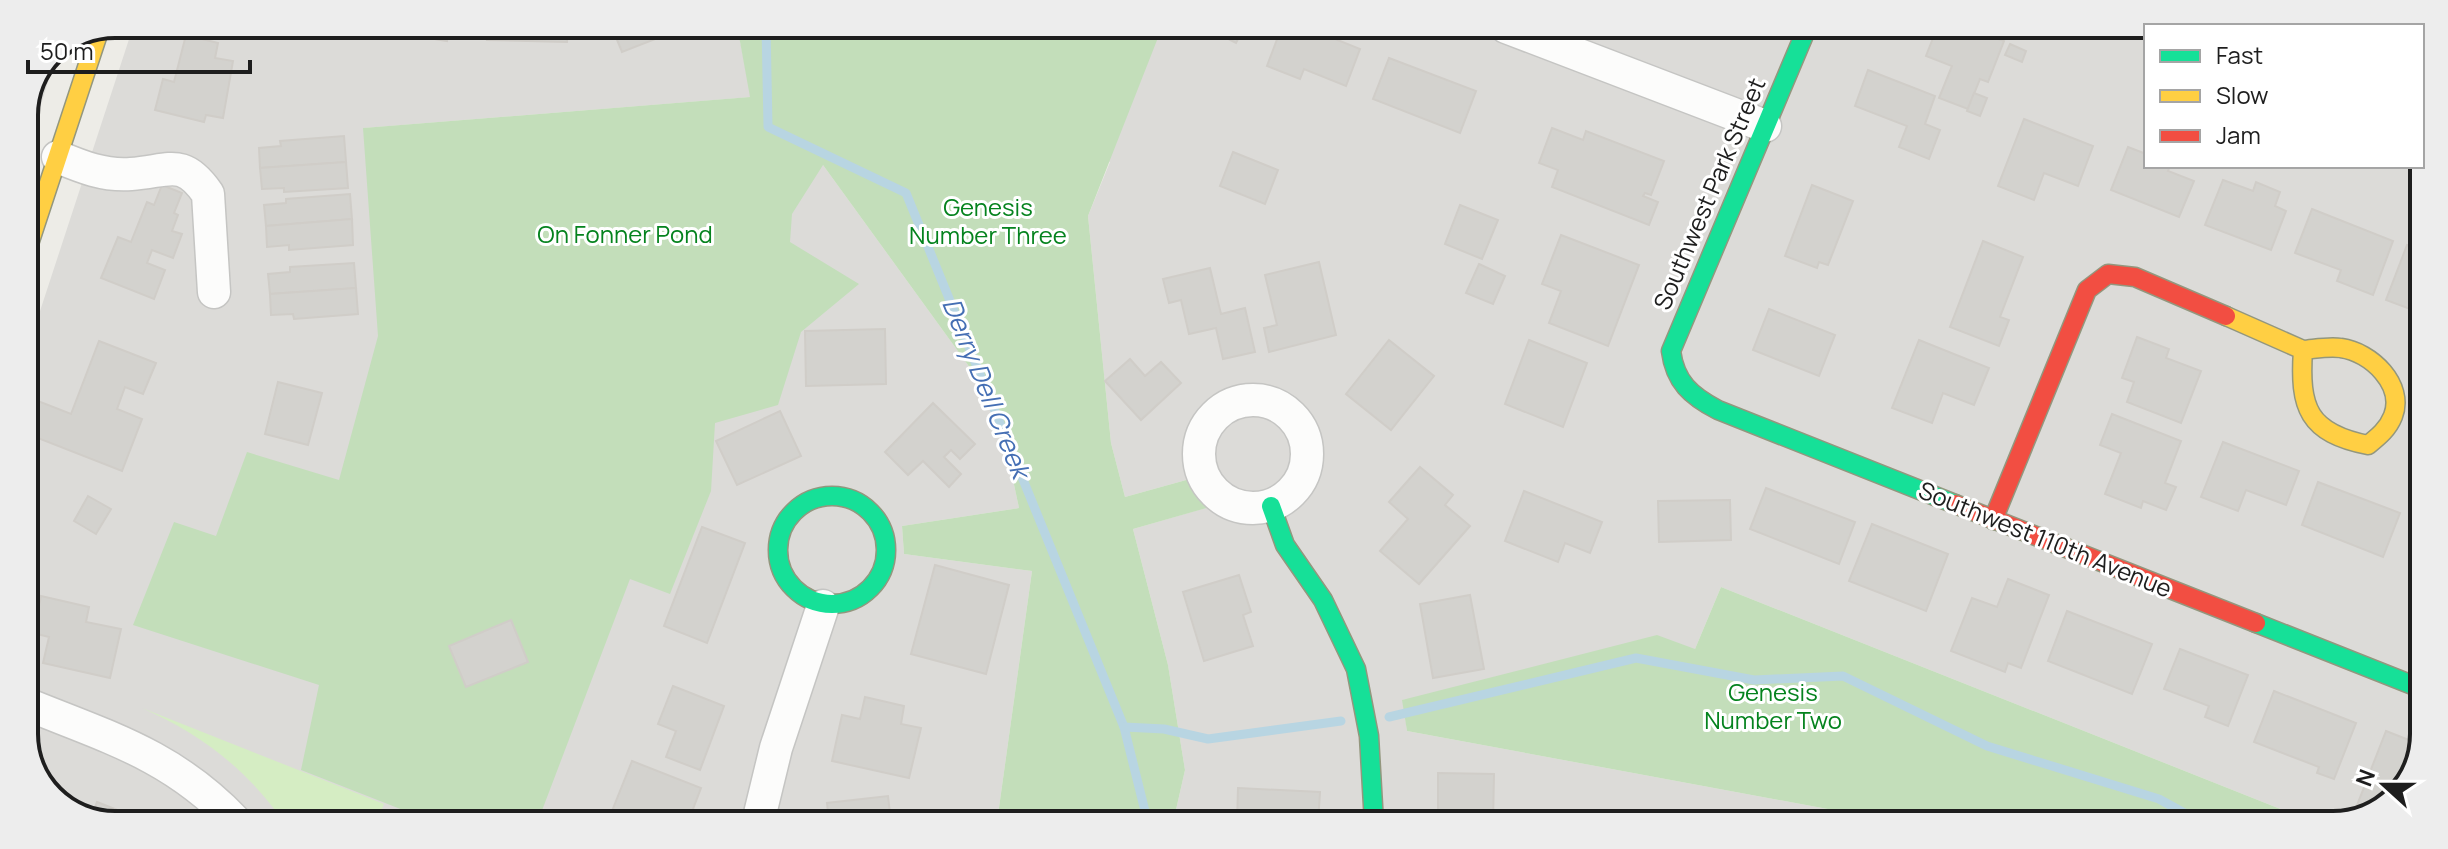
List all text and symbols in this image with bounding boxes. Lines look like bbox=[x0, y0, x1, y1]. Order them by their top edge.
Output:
scale bar bbox=[28, 24, 250, 74]
legend bbox=[2144, 24, 2424, 168]
text: 50 m bbox=[40, 34, 94, 67]
text: Fast bbox=[2216, 38, 2263, 71]
street label: Southwest Park Street bbox=[1645, 72, 1772, 315]
text: Slow bbox=[2216, 78, 2269, 111]
text: Jam bbox=[2216, 118, 2261, 151]
park label: Genesis Number Three bbox=[909, 190, 1067, 251]
park label: On Fonner Pond bbox=[537, 217, 713, 250]
water label: Derry Dell Creek bbox=[934, 292, 1041, 487]
street label: Southwest 110th Avenue bbox=[1914, 473, 2177, 605]
park label: Genesis Number Two bbox=[1704, 675, 1842, 736]
north arrow bbox=[2344, 745, 2424, 825]
text: N bbox=[2348, 765, 2382, 791]

